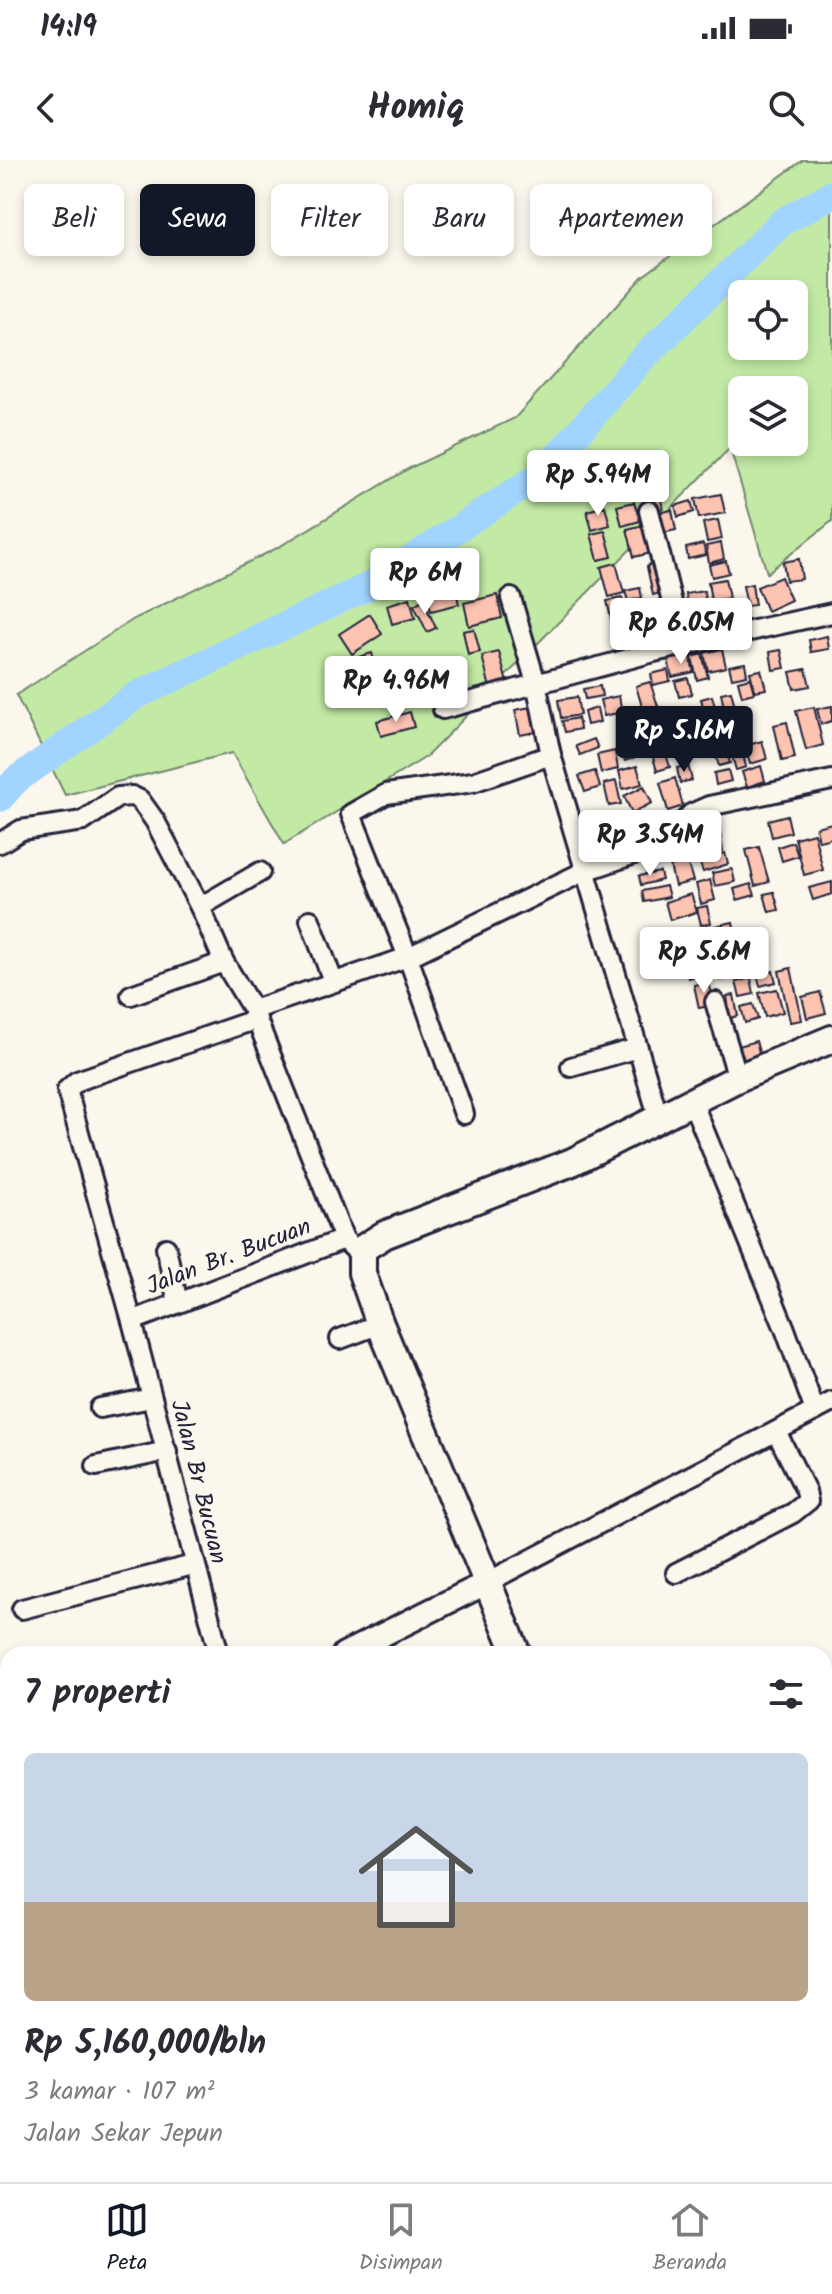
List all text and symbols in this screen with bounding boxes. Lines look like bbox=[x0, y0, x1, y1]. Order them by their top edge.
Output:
text: 14:19 bbox=[40, 4, 97, 52]
text: Homiq bbox=[367, 80, 465, 137]
icon: back bbox=[24, 86, 68, 130]
icon: search bbox=[764, 86, 808, 130]
chip: Beli bbox=[24, 184, 124, 256]
chip: Sewa bbox=[140, 184, 255, 256]
chip: Filter bbox=[271, 184, 388, 256]
chip: Baru bbox=[404, 184, 514, 256]
chip: Apartemen bbox=[530, 184, 712, 256]
map controls bbox=[728, 280, 808, 456]
button: locate bbox=[728, 280, 808, 360]
button: layers bbox=[728, 376, 808, 456]
pin: Rp 5.94M bbox=[515, 450, 681, 518]
text: Rp 5.94M bbox=[545, 455, 651, 497]
pin: Rp 6M bbox=[369, 548, 481, 616]
text: Rp 6M bbox=[388, 553, 462, 595]
pin: Rp 6.05M bbox=[598, 598, 764, 666]
text: Rp 6.05M bbox=[628, 603, 734, 645]
pin: Rp 4.96M bbox=[313, 656, 479, 724]
text: Rp 4.96M bbox=[343, 661, 449, 703]
pin: Rp 5.16M bbox=[601, 706, 767, 774]
text: Rp 5.16M bbox=[634, 711, 734, 753]
pin: Rp 3.54M bbox=[567, 810, 733, 878]
text: Rp 3.54M bbox=[597, 815, 704, 857]
pin: Rp 5.6M bbox=[630, 927, 778, 995]
text: Rp 5.6M bbox=[658, 932, 750, 974]
street label: Jalan Br. Bucuan bbox=[141, 1208, 317, 1306]
street label: Jalan Br Bucuan bbox=[159, 1396, 237, 1568]
text: 7 properti bbox=[24, 1667, 171, 1721]
icon: filters bbox=[764, 1672, 808, 1716]
icon: home bbox=[344, 1805, 488, 1949]
text: Rp 5,160,000/bln bbox=[24, 2017, 266, 2071]
text: 3 kamar · 107 m² bbox=[24, 2071, 214, 2113]
text: Jalan Sekar Jepun bbox=[24, 2113, 223, 2155]
tab: Peta bbox=[105, 2198, 149, 2281]
tab: Disimpan bbox=[359, 2198, 443, 2281]
tab: Beranda bbox=[653, 2198, 727, 2281]

